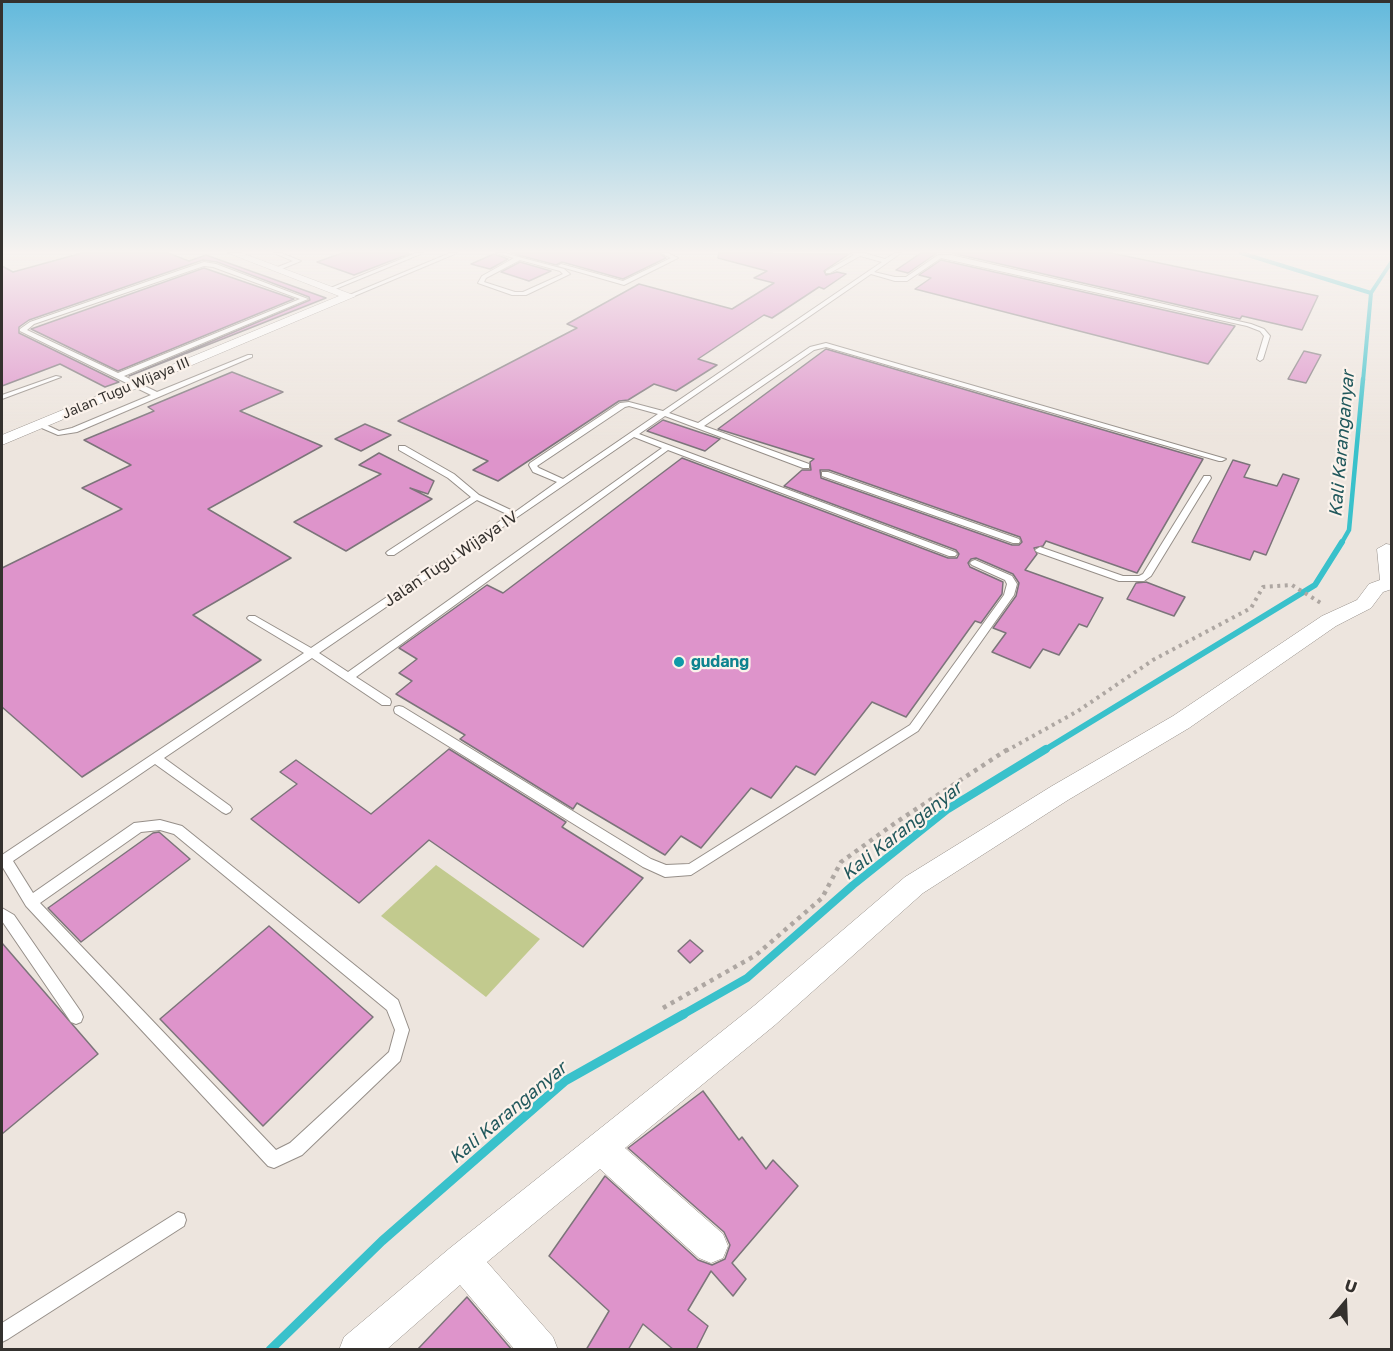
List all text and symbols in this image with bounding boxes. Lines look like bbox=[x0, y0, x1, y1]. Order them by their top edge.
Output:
street label: Jalan Tugu Wijaya III bbox=[60, 353, 192, 423]
water label: Kali Karanganyar bbox=[1325, 370, 1359, 518]
street label: Jalan Tugu Wijaya IV bbox=[380, 507, 522, 611]
place label: gudang bbox=[691, 652, 749, 672]
marker: gudang bbox=[672, 655, 686, 669]
water label: Kali Karanganyar bbox=[838, 777, 966, 885]
water label: Kali Karanganyar bbox=[445, 1058, 571, 1168]
north arrow bbox=[1315, 1273, 1375, 1333]
text: U bbox=[1342, 1275, 1360, 1297]

